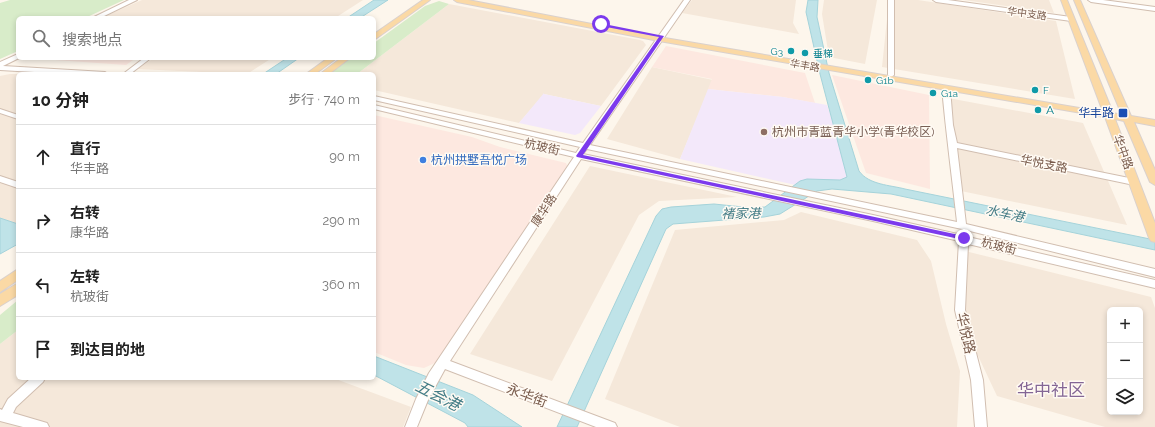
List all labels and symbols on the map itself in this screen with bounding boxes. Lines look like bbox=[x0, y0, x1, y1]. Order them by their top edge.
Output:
street label: 华中支路 bbox=[1006, 5, 1048, 22]
route start bbox=[592, 15, 610, 33]
place label: G3 bbox=[771, 46, 783, 57]
marker: G3 bbox=[786, 46, 796, 56]
marker: 垂梯 bbox=[800, 48, 810, 58]
place label: 垂梯 bbox=[813, 48, 833, 59]
street label: 华丰路 bbox=[789, 57, 821, 74]
marker: G1b bbox=[863, 75, 873, 85]
place label: G1b bbox=[876, 75, 894, 86]
marker: F bbox=[1030, 85, 1040, 95]
place label: F bbox=[1043, 85, 1049, 96]
marker: G1a bbox=[928, 88, 938, 98]
place label: G1a bbox=[941, 88, 958, 99]
place label: A bbox=[1046, 103, 1054, 117]
marker: A bbox=[1033, 105, 1043, 115]
place label: 华丰路 bbox=[1078, 106, 1114, 120]
marker: 华丰路 bbox=[1117, 107, 1129, 119]
place label: 杭州市青蓝青华小学(青华校区) bbox=[772, 125, 934, 139]
marker: 杭州市青蓝青华小学(青华校区) bbox=[759, 127, 769, 137]
street label: 华中路 bbox=[1110, 133, 1136, 171]
street label: 杭玻街 bbox=[523, 136, 561, 158]
place label: 杭州拱墅吾悦广场 bbox=[431, 153, 527, 167]
street label: 华悦支路 bbox=[1019, 153, 1069, 175]
marker: 杭州拱墅吾悦广场 bbox=[418, 155, 428, 165]
street label: 康华路 bbox=[528, 191, 560, 229]
water label: 水车港 bbox=[984, 202, 1027, 225]
water label: 褚家港 bbox=[721, 206, 763, 221]
route end bbox=[955, 229, 973, 247]
street label: 杭玻街 bbox=[980, 235, 1018, 257]
street label: 华悦路 bbox=[953, 311, 979, 355]
water label: 五会港 bbox=[412, 376, 465, 416]
street label: 永华街 bbox=[505, 380, 549, 410]
district label: 华中社区 bbox=[1017, 380, 1085, 400]

